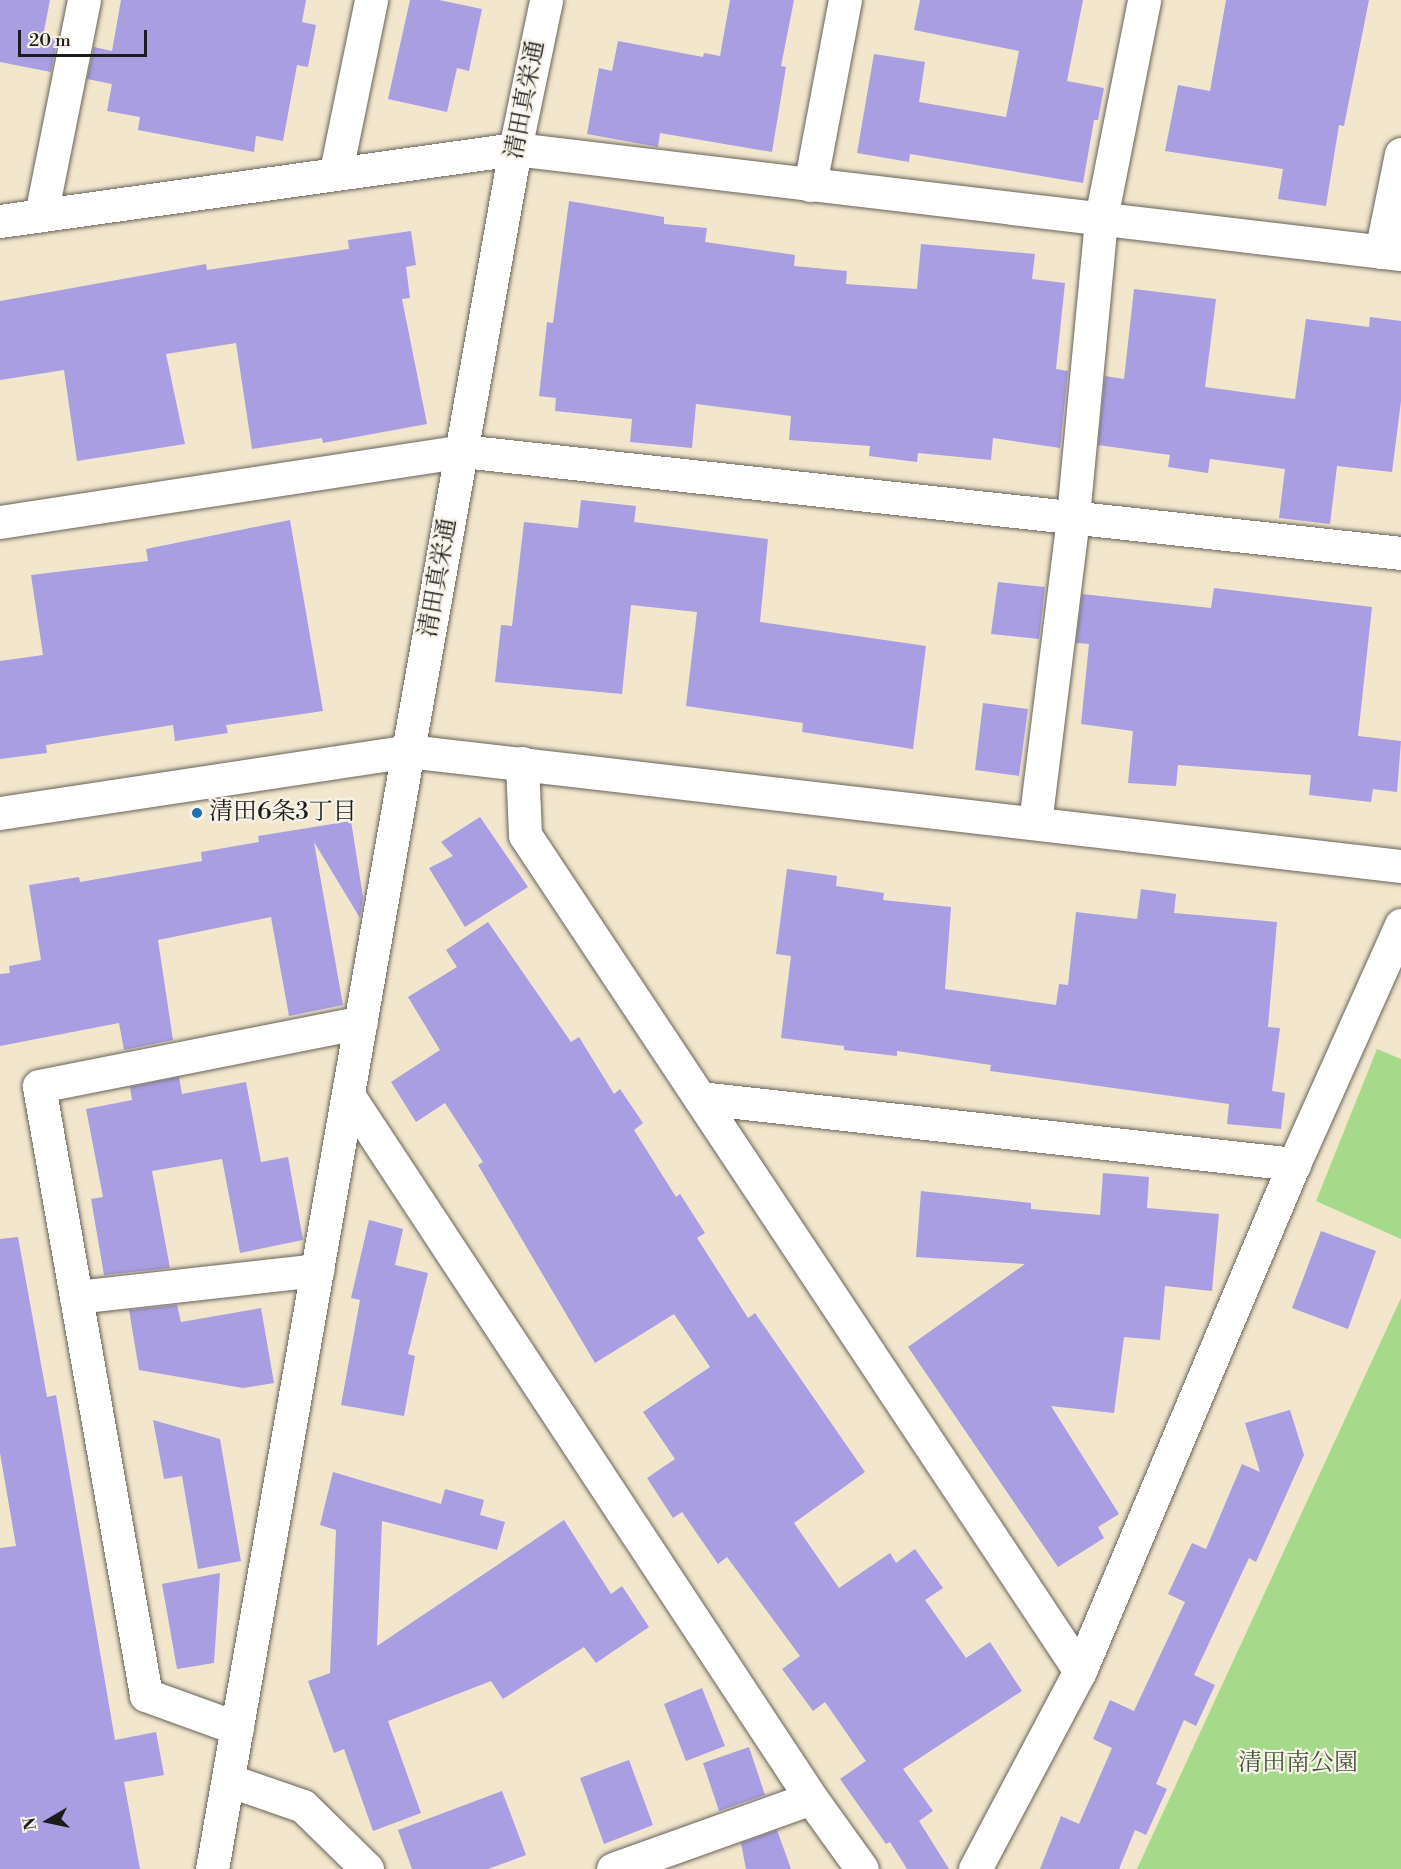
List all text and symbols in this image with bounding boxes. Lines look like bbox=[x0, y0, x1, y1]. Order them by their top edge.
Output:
scale bar bbox=[21, 18, 150, 56]
text: 20 m bbox=[29, 29, 71, 52]
street label: 清田真栄通 bbox=[500, 38, 552, 162]
street label: 清田真栄通 bbox=[414, 516, 464, 640]
place label: 清田6条3丁目 bbox=[209, 799, 357, 827]
marker: 清田6条3丁目 bbox=[190, 806, 204, 820]
park label: 清田南公園 bbox=[1238, 1750, 1358, 1778]
north arrow bbox=[18, 1791, 78, 1851]
text: N bbox=[19, 1816, 41, 1832]

